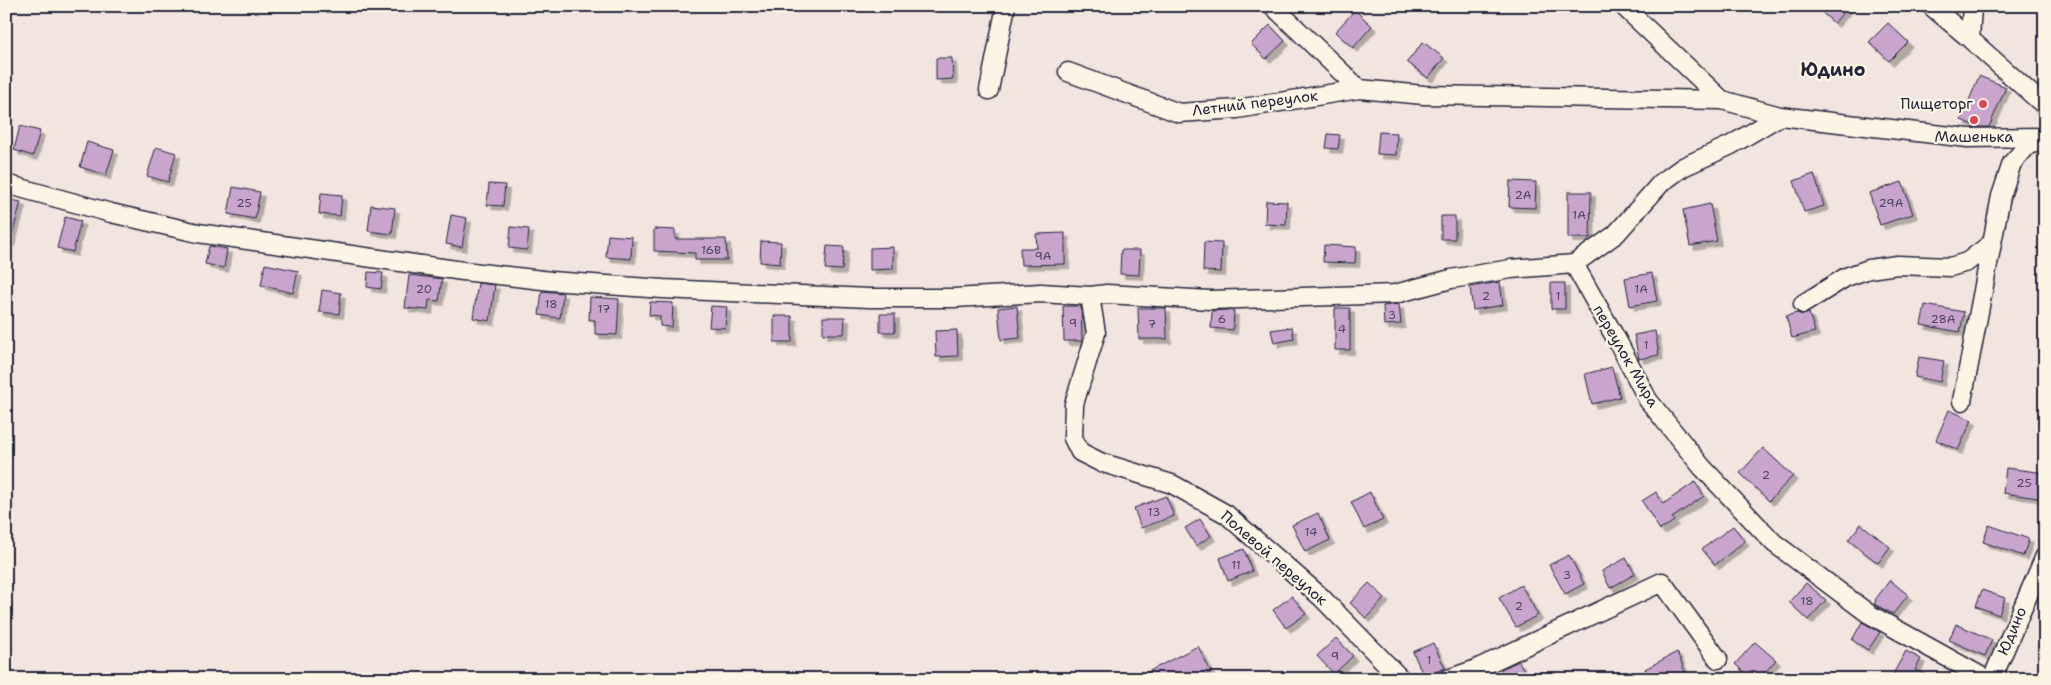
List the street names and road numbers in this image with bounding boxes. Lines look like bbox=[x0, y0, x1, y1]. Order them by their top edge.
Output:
street label: Летний переулок bbox=[1191, 85, 1319, 121]
street label: переулок Мира bbox=[1589, 301, 1664, 411]
street label: Полевой переулок bbox=[1216, 506, 1332, 610]
street label: Юдино bbox=[1993, 604, 2031, 658]

